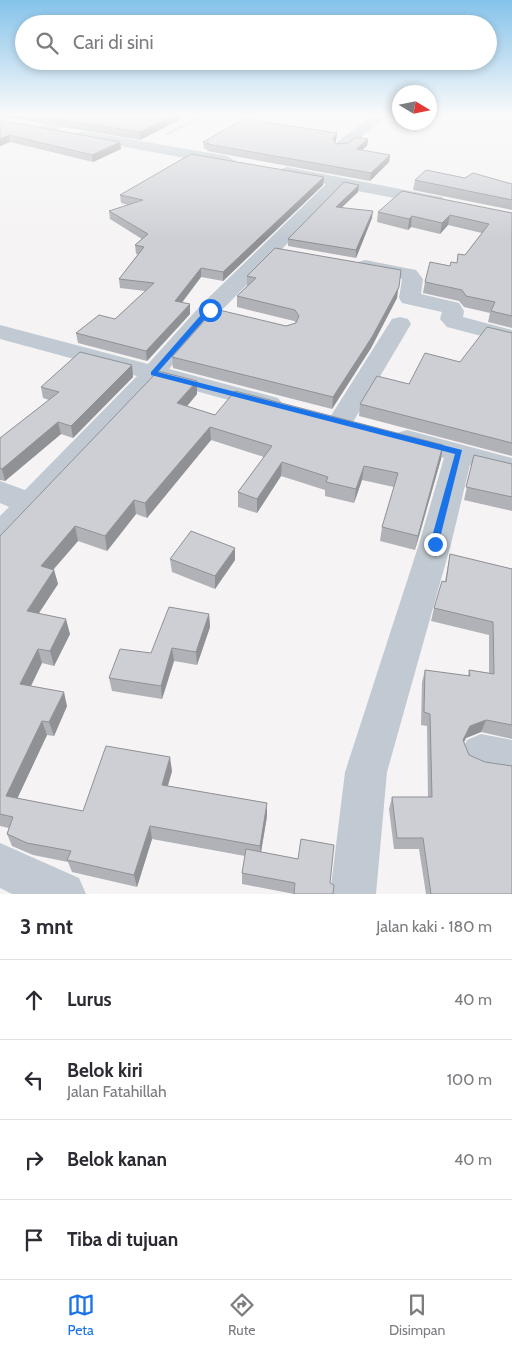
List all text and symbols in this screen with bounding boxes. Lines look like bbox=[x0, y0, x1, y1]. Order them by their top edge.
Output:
search box bbox=[15, 15, 497, 70]
icon: search bbox=[33, 29, 61, 57]
text: Cari di sini bbox=[73, 31, 154, 54]
north arrow bbox=[392, 85, 437, 130]
route start bbox=[199, 299, 222, 322]
route end bbox=[424, 533, 447, 556]
text: 3 mnt bbox=[20, 914, 73, 939]
text: Jalan kaki · 180 m bbox=[376, 917, 492, 936]
icon: ahead bbox=[20, 986, 48, 1014]
text: Lurus bbox=[67, 988, 112, 1011]
text: 40 m bbox=[454, 990, 492, 1009]
text: Belok kiri bbox=[67, 1059, 143, 1082]
icon: left bbox=[20, 1066, 48, 1094]
text: 100 m bbox=[447, 1070, 492, 1089]
text: Jalan Fatahillah bbox=[67, 1082, 167, 1101]
icon: right bbox=[20, 1146, 48, 1174]
text: Belok kanan bbox=[67, 1148, 167, 1171]
text: 40 m bbox=[454, 1150, 492, 1169]
icon: arrive bbox=[20, 1226, 48, 1254]
text: Tiba di tujuan bbox=[67, 1228, 178, 1251]
tab: Peta bbox=[67, 1291, 95, 1339]
tab: Rute bbox=[228, 1291, 256, 1339]
tab: Disimpan bbox=[389, 1291, 445, 1339]

